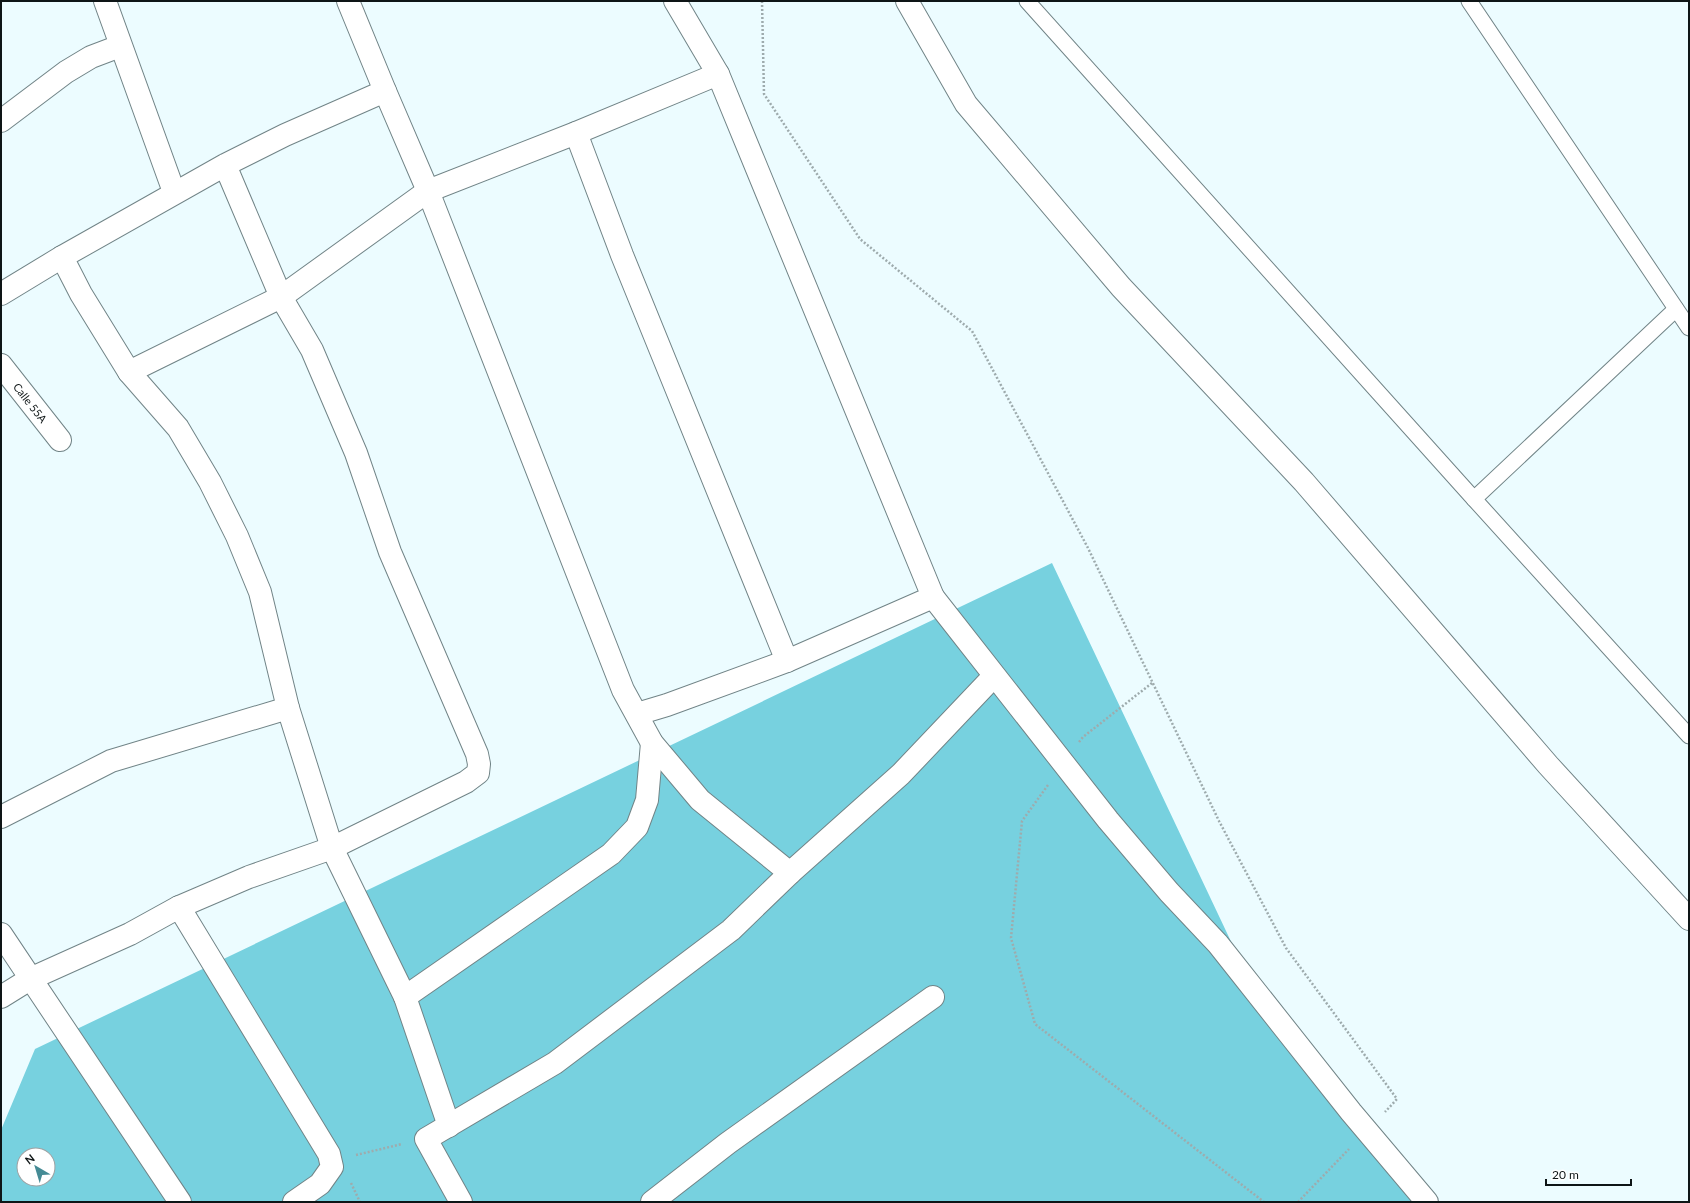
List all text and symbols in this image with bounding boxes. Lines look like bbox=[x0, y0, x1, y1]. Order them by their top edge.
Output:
street label: Calle 55A bbox=[11, 380, 50, 426]
north arrow bbox=[16, 1147, 56, 1187]
text: N bbox=[22, 1151, 37, 1166]
scale bar bbox=[1546, 1161, 1631, 1187]
text: 20 m bbox=[1552, 1167, 1579, 1182]

